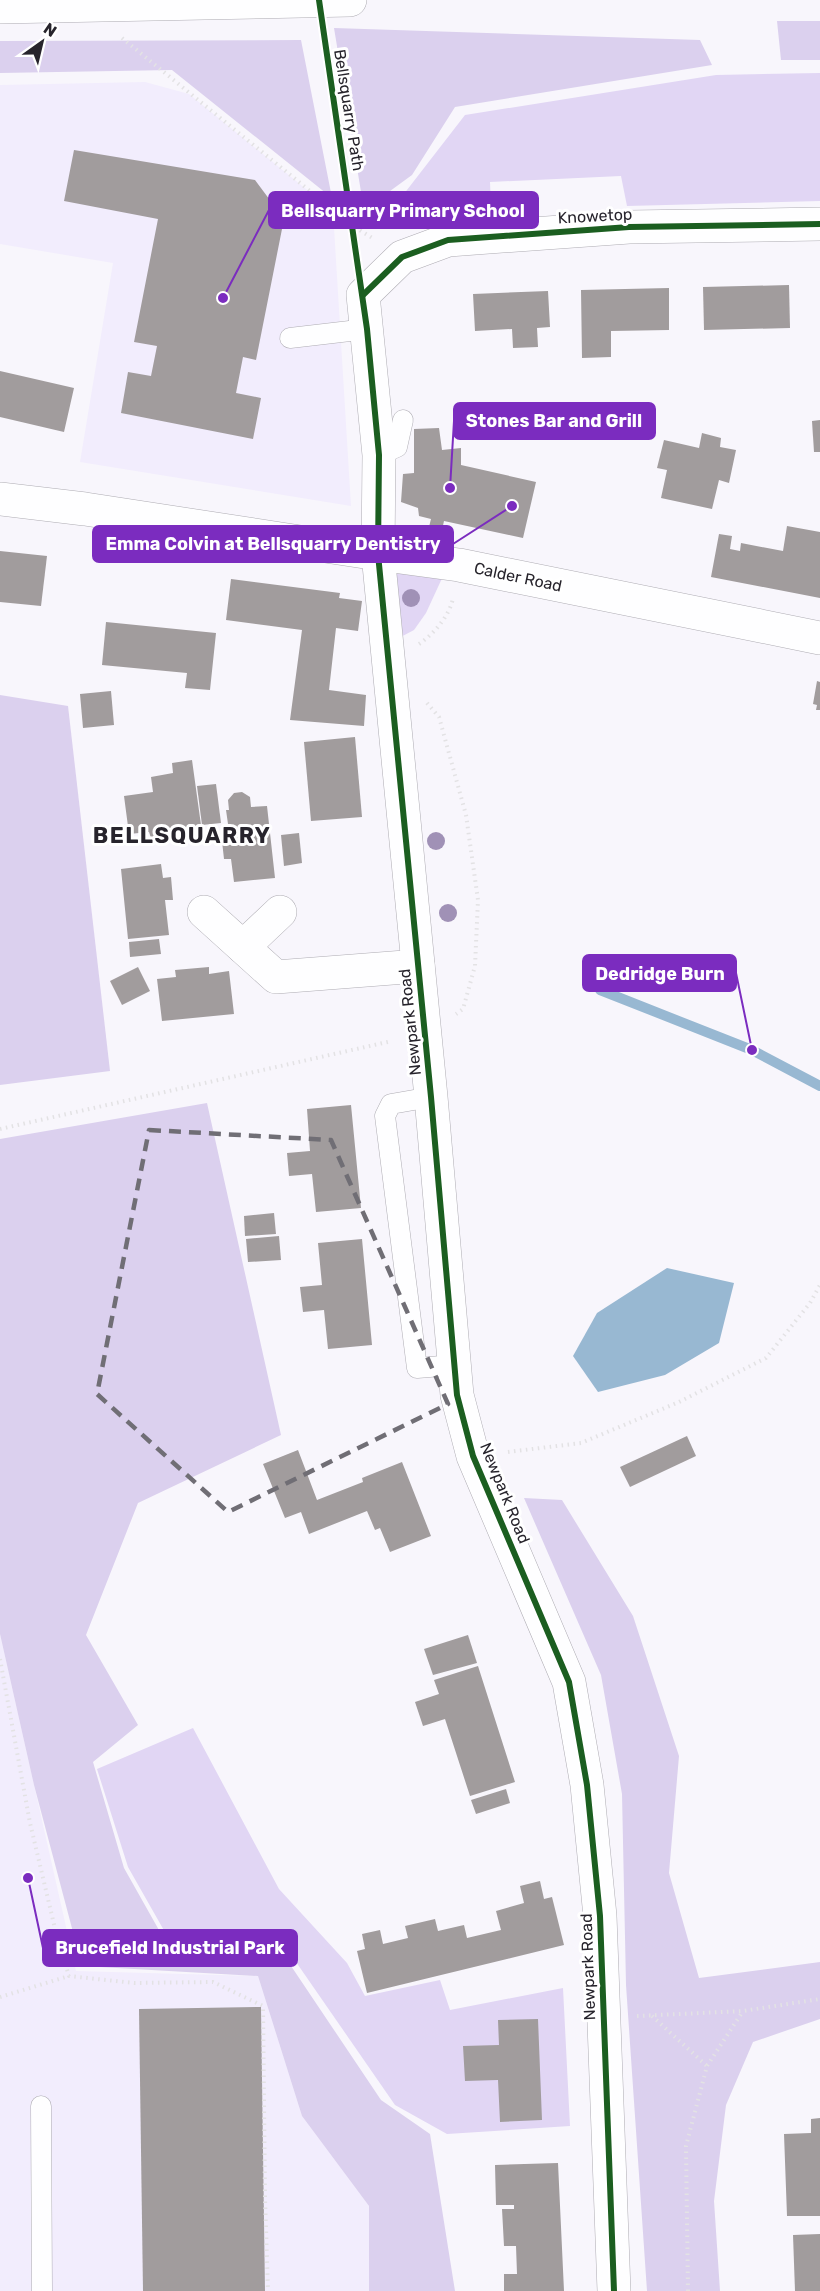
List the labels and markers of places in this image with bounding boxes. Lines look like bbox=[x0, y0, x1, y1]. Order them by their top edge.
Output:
callout: Bellsquarry Primary School bbox=[269, 192, 538, 228]
callout: Stones Bar and Grill bbox=[454, 403, 655, 439]
callout: Emma Colvin at Bellsquarry Dentistry bbox=[93, 526, 453, 562]
callout: Dedridge Burn bbox=[583, 955, 736, 991]
callout: Brucefield Industrial Park bbox=[43, 1930, 297, 1966]

